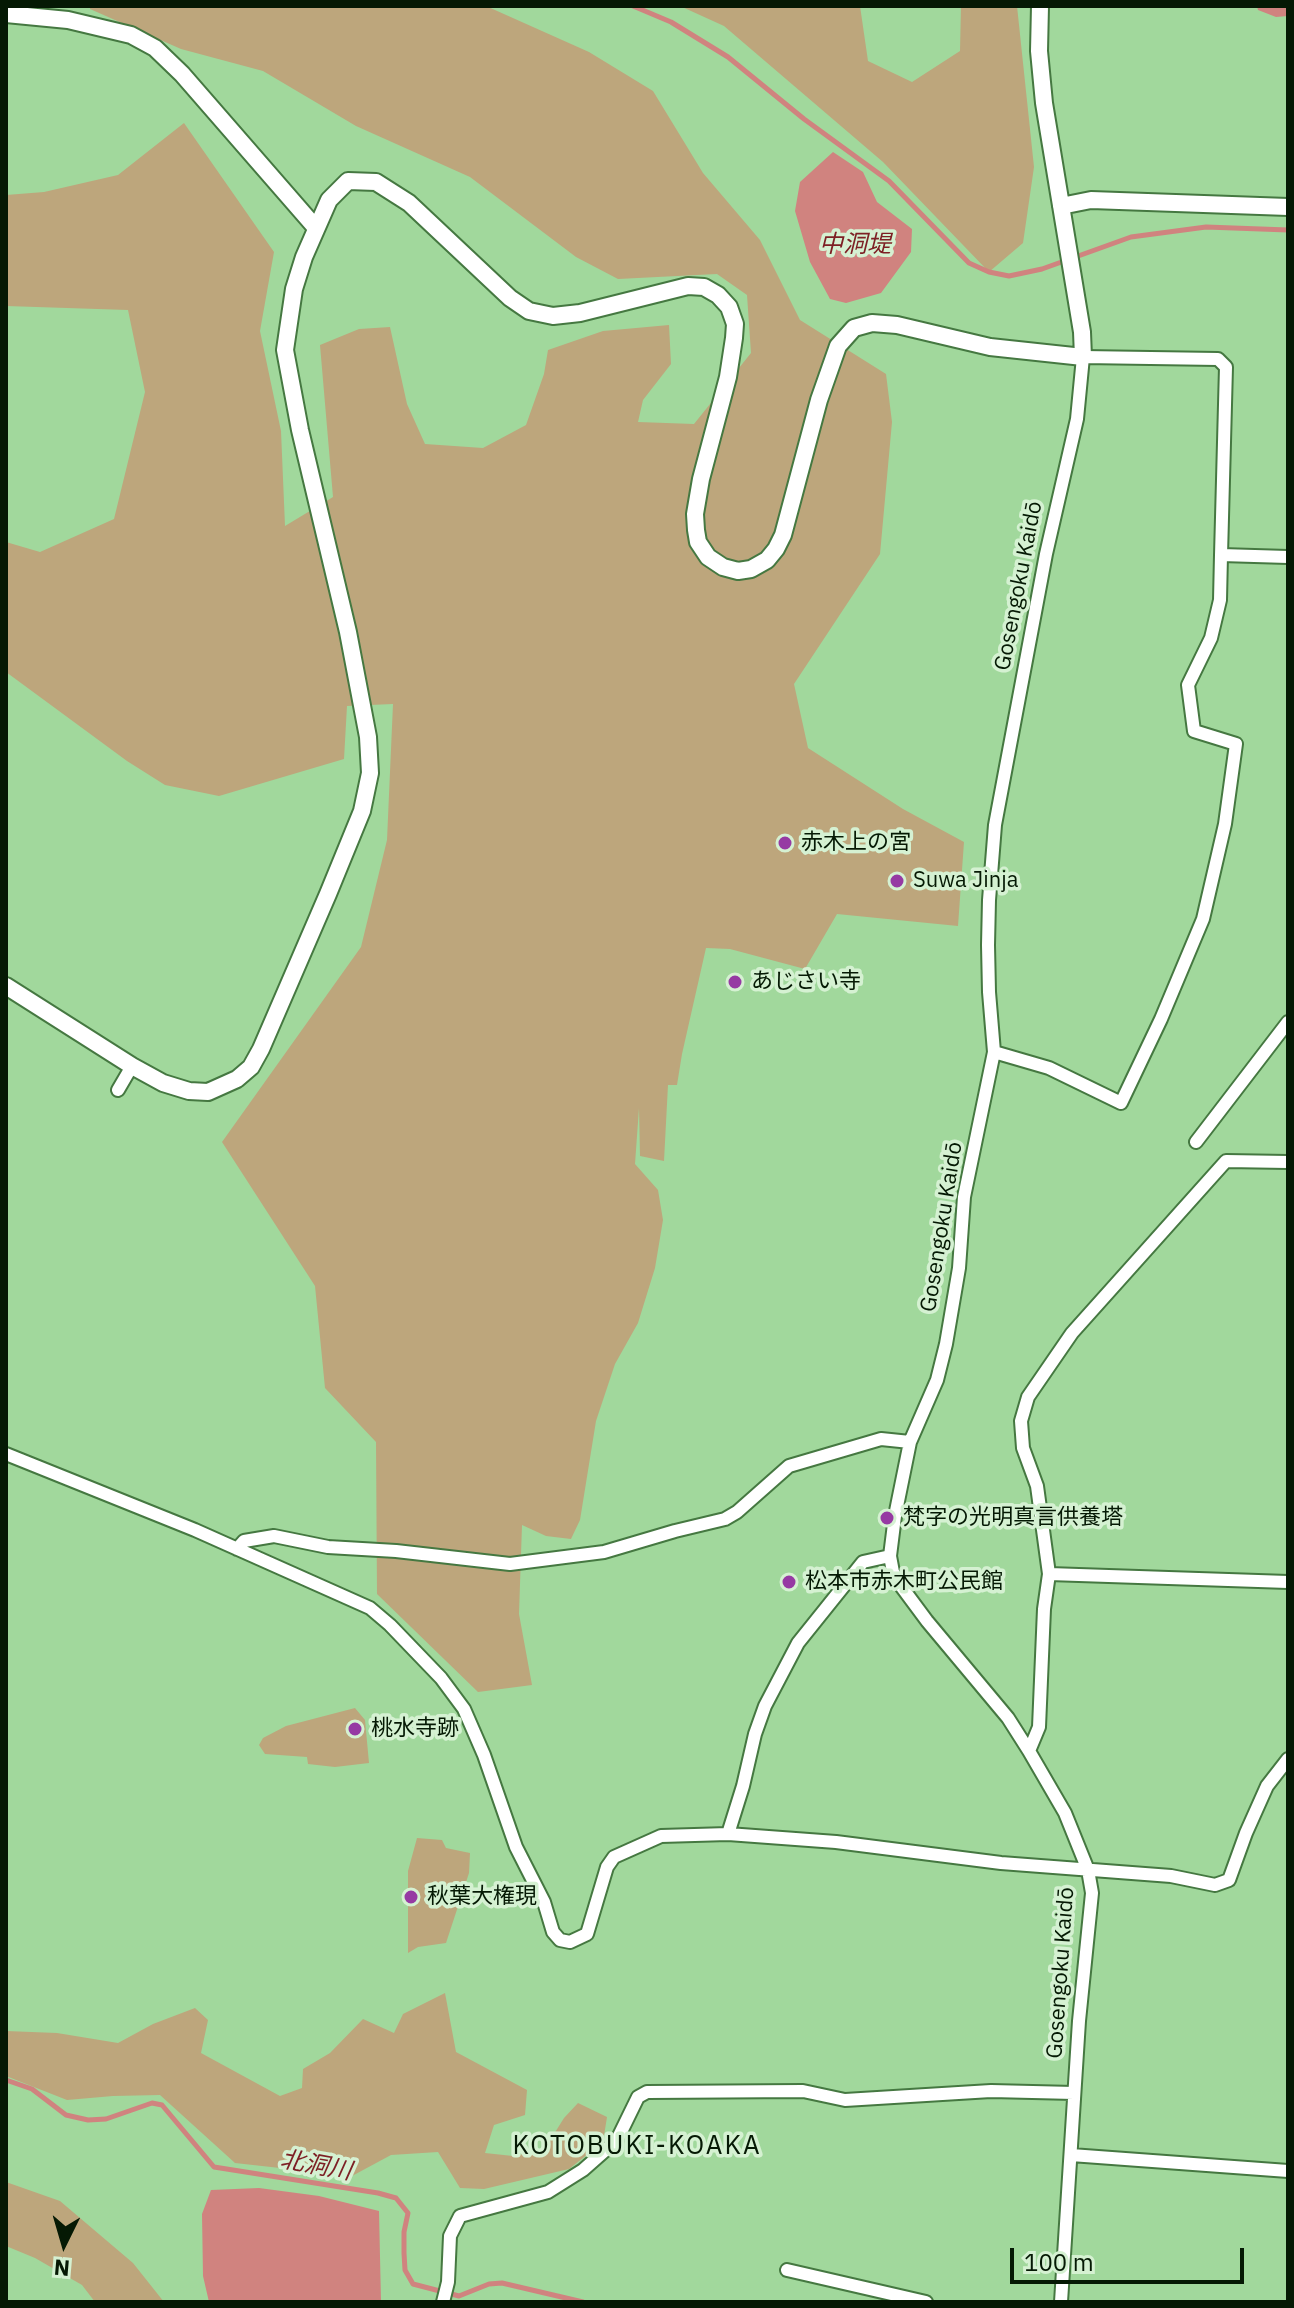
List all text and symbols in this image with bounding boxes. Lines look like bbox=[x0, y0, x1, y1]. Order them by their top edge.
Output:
water label: 中洞堤 bbox=[819, 231, 891, 259]
street label: Gosengoku Kaidō bbox=[990, 499, 1048, 673]
place label: 赤木上の宮 bbox=[801, 830, 911, 856]
marker: 赤木上の宮 bbox=[776, 834, 794, 852]
place label: Suwa Jinja bbox=[913, 868, 1018, 894]
marker: Suwa Jinja bbox=[888, 872, 906, 890]
place label: あじさい寺 bbox=[751, 969, 861, 995]
marker: あじさい寺 bbox=[726, 973, 744, 991]
street label: Gosengoku Kaidō bbox=[916, 1140, 968, 1314]
place label: 梵字の光明真言供養塔 bbox=[903, 1505, 1123, 1531]
marker: 梵字の光明真言供養塔 bbox=[878, 1509, 896, 1527]
place label: 松本市赤木町公民館 bbox=[805, 1569, 1003, 1595]
marker: 松本市赤木町公民館 bbox=[780, 1573, 798, 1591]
place label: 桃水寺跡 bbox=[371, 1716, 459, 1742]
marker: 桃水寺跡 bbox=[346, 1720, 364, 1738]
place label: 秋葉大権現 bbox=[427, 1884, 537, 1910]
street label: Gosengoku Kaidō bbox=[1042, 1886, 1080, 2060]
marker: 秋葉大権現 bbox=[402, 1888, 420, 1906]
district label: KOTOBUKI-KOAKA bbox=[512, 2130, 762, 2162]
water label: 北洞川 bbox=[278, 2146, 354, 2186]
north arrow bbox=[24, 2204, 104, 2284]
scale bar bbox=[1014, 2232, 1248, 2282]
text: 100 m bbox=[1024, 2246, 1094, 2278]
text: N bbox=[53, 2253, 71, 2284]

